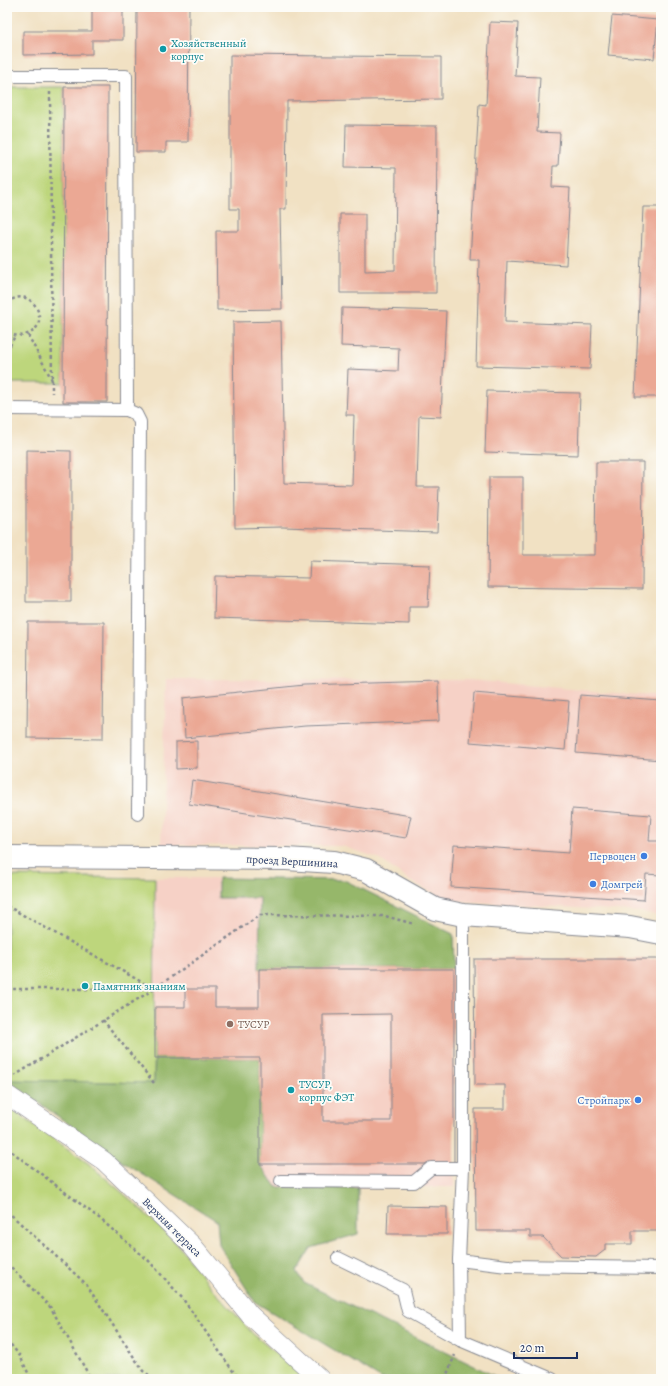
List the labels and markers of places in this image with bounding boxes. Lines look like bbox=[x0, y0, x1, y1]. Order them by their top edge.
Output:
place label: Хозяйственный корпус bbox=[171, 36, 246, 64]
marker: Хозяйственный корпус bbox=[158, 44, 168, 54]
place label: Первоцен bbox=[589, 849, 636, 864]
marker: Первоцен bbox=[639, 851, 649, 861]
place label: Домгрей bbox=[601, 877, 643, 892]
marker: Домгрей bbox=[588, 879, 598, 889]
place label: Памятник знаниям bbox=[93, 979, 186, 994]
marker: Памятник знаниям bbox=[80, 981, 90, 991]
place label: ТУСУР bbox=[238, 1017, 269, 1032]
marker: ТУСУР bbox=[225, 1019, 235, 1029]
place label: ТУСУР, корпус ФЭТ bbox=[299, 1077, 354, 1105]
marker: ТУСУР, корпус ФЭТ bbox=[286, 1085, 296, 1095]
place label: Стройпарк bbox=[578, 1093, 630, 1108]
marker: Стройпарк bbox=[633, 1095, 643, 1105]

